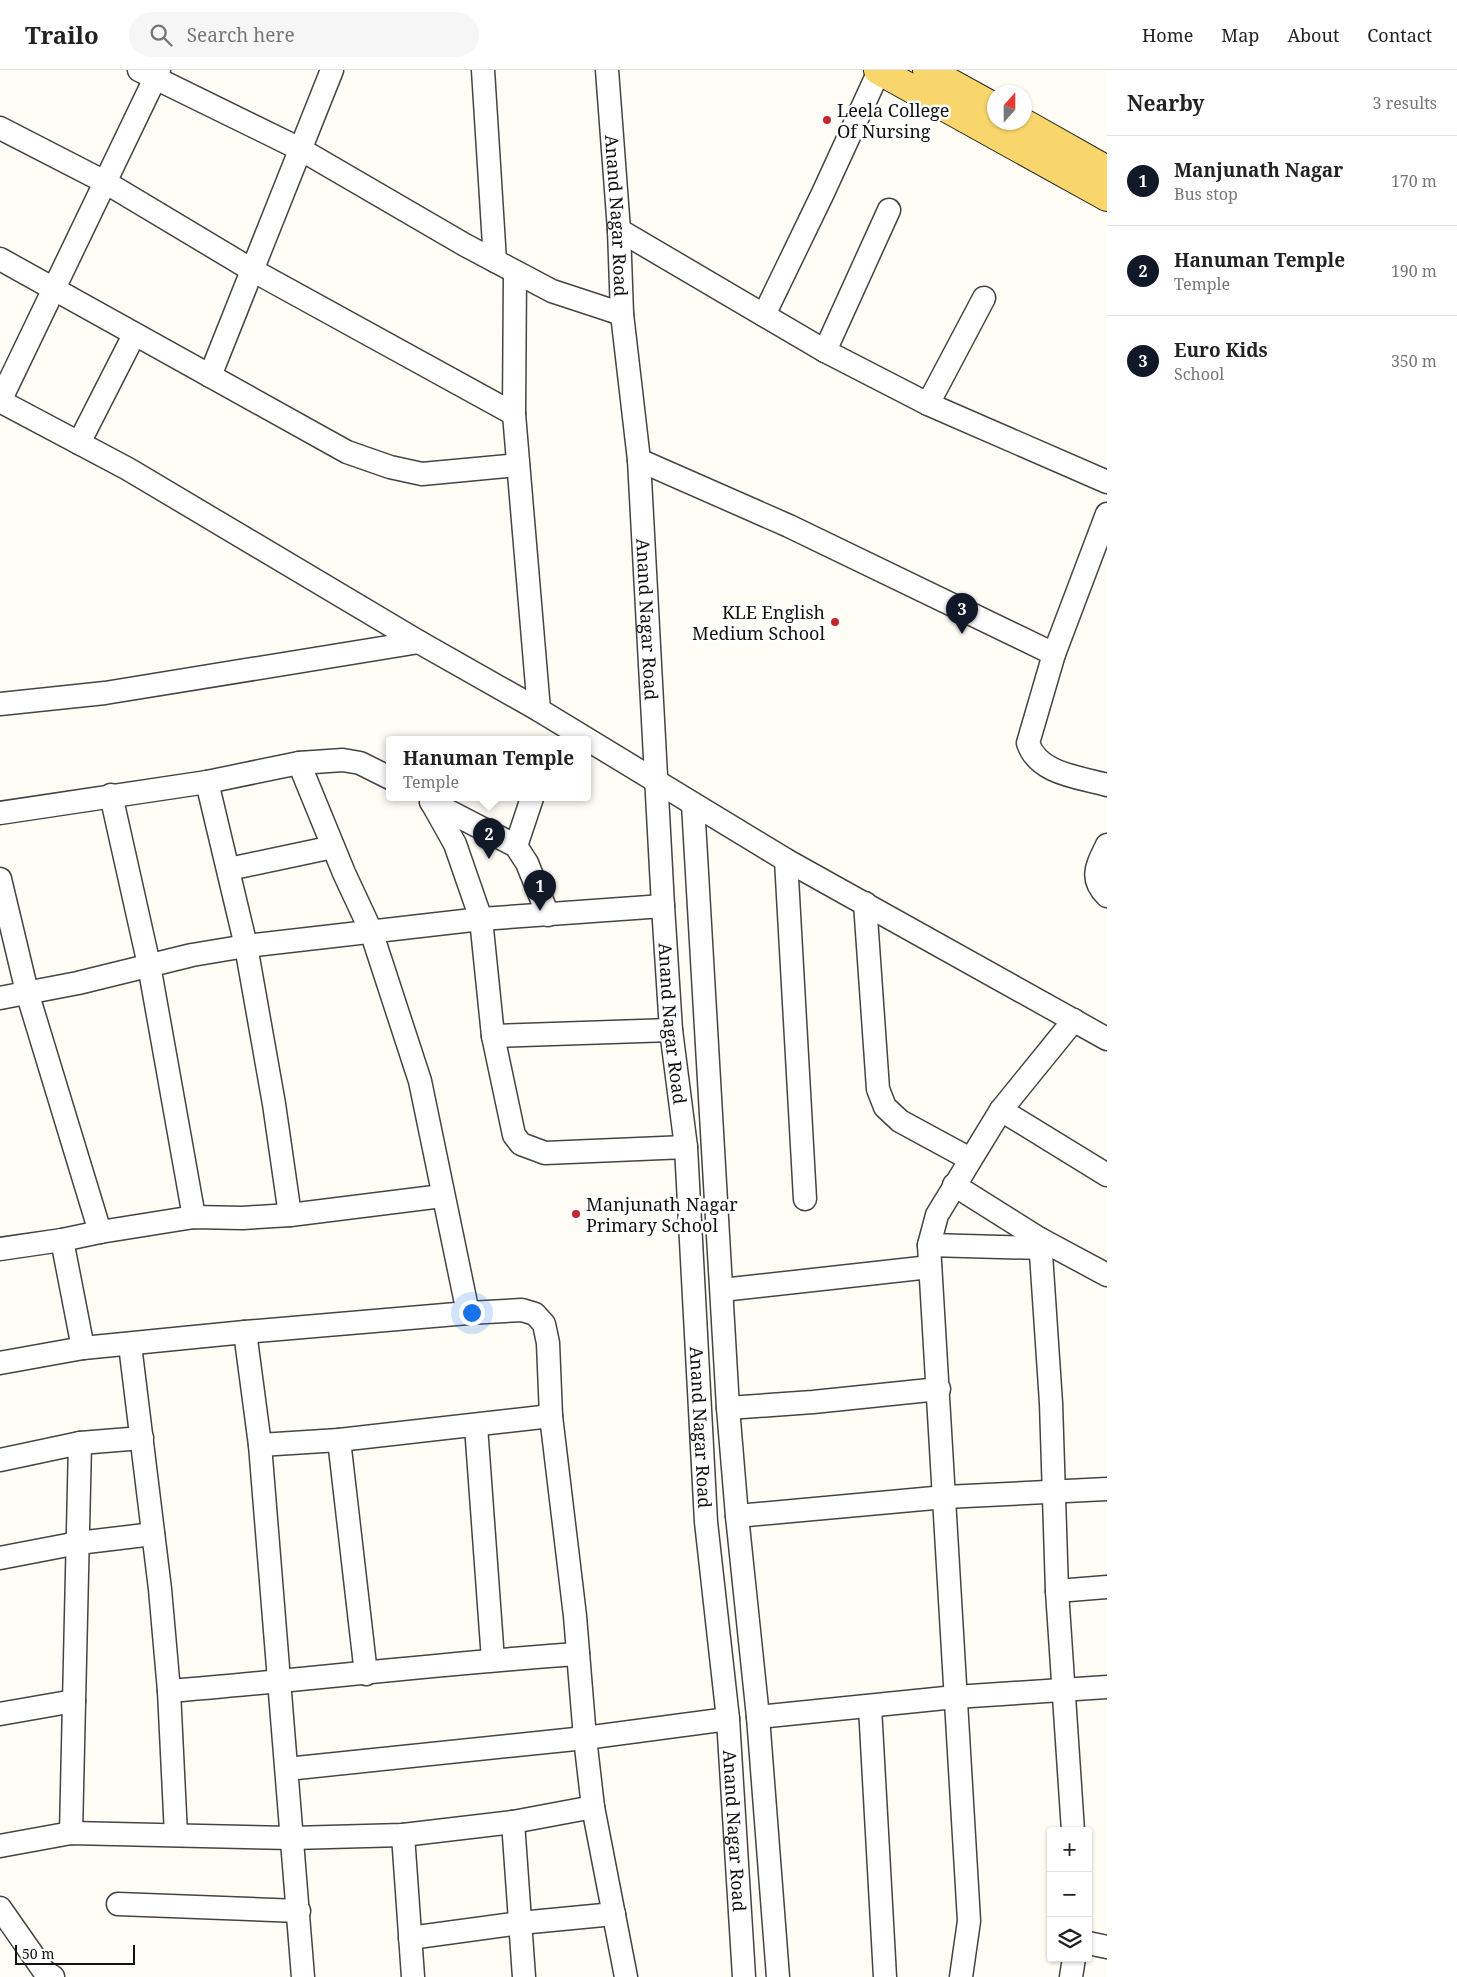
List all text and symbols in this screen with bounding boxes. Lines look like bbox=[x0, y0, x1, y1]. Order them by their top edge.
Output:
search box bbox=[129, 12, 479, 57]
text: Trailo bbox=[25, 18, 99, 51]
icon: search bbox=[147, 21, 175, 49]
text: Search here bbox=[187, 22, 295, 48]
text: Home bbox=[1142, 23, 1193, 47]
text: Map bbox=[1221, 23, 1259, 47]
text: About bbox=[1287, 23, 1339, 47]
text: Contact bbox=[1367, 23, 1432, 47]
north arrow bbox=[987, 85, 1032, 130]
text: Nearby bbox=[1127, 89, 1205, 117]
text: 3 results bbox=[1373, 92, 1437, 114]
place label: Leela College Of Nursing bbox=[837, 98, 949, 143]
marker: Leela College Of Nursing bbox=[821, 114, 833, 126]
street label: Anand Nagar Road bbox=[600, 134, 633, 297]
text: Manjunath Nagar bbox=[1174, 157, 1343, 183]
text: 1 bbox=[1138, 170, 1148, 192]
text: 170 m bbox=[1391, 170, 1437, 192]
text: Bus stop bbox=[1174, 183, 1238, 205]
text: Hanuman Temple bbox=[1174, 247, 1345, 273]
text: 2 bbox=[1138, 260, 1148, 282]
text: 190 m bbox=[1391, 260, 1437, 282]
text: Temple bbox=[1174, 273, 1230, 295]
text: Euro Kids bbox=[1174, 337, 1268, 363]
text: 3 bbox=[1138, 350, 1148, 372]
text: 350 m bbox=[1391, 350, 1437, 372]
text: School bbox=[1174, 363, 1224, 385]
street label: Anand Nagar Road bbox=[631, 538, 664, 701]
pin: 3 bbox=[946, 593, 978, 634]
place label: KLE English Medium School bbox=[692, 600, 825, 645]
marker: KLE English Medium School bbox=[829, 616, 841, 628]
popup bbox=[386, 736, 591, 801]
text: Hanuman Temple bbox=[403, 745, 574, 771]
text: Temple bbox=[403, 771, 459, 793]
pin: 2 bbox=[473, 818, 505, 859]
pin: 1 bbox=[524, 870, 556, 911]
street label: Anand Nagar Road bbox=[653, 942, 692, 1106]
place label: Manjunath Nagar Primary School bbox=[586, 1192, 738, 1237]
marker: Manjunath Nagar Primary School bbox=[570, 1208, 582, 1220]
your location bbox=[459, 1300, 485, 1326]
street label: Anand Nagar Road bbox=[685, 1346, 717, 1509]
street label: Anand Nagar Road bbox=[718, 1749, 752, 1912]
map controls bbox=[1047, 1827, 1092, 1962]
button: + bbox=[1047, 1827, 1092, 1872]
button: − bbox=[1047, 1872, 1092, 1917]
button: layers bbox=[1047, 1917, 1092, 1962]
scale bar bbox=[15, 1942, 135, 1965]
text: 50 m bbox=[22, 1944, 55, 1963]

